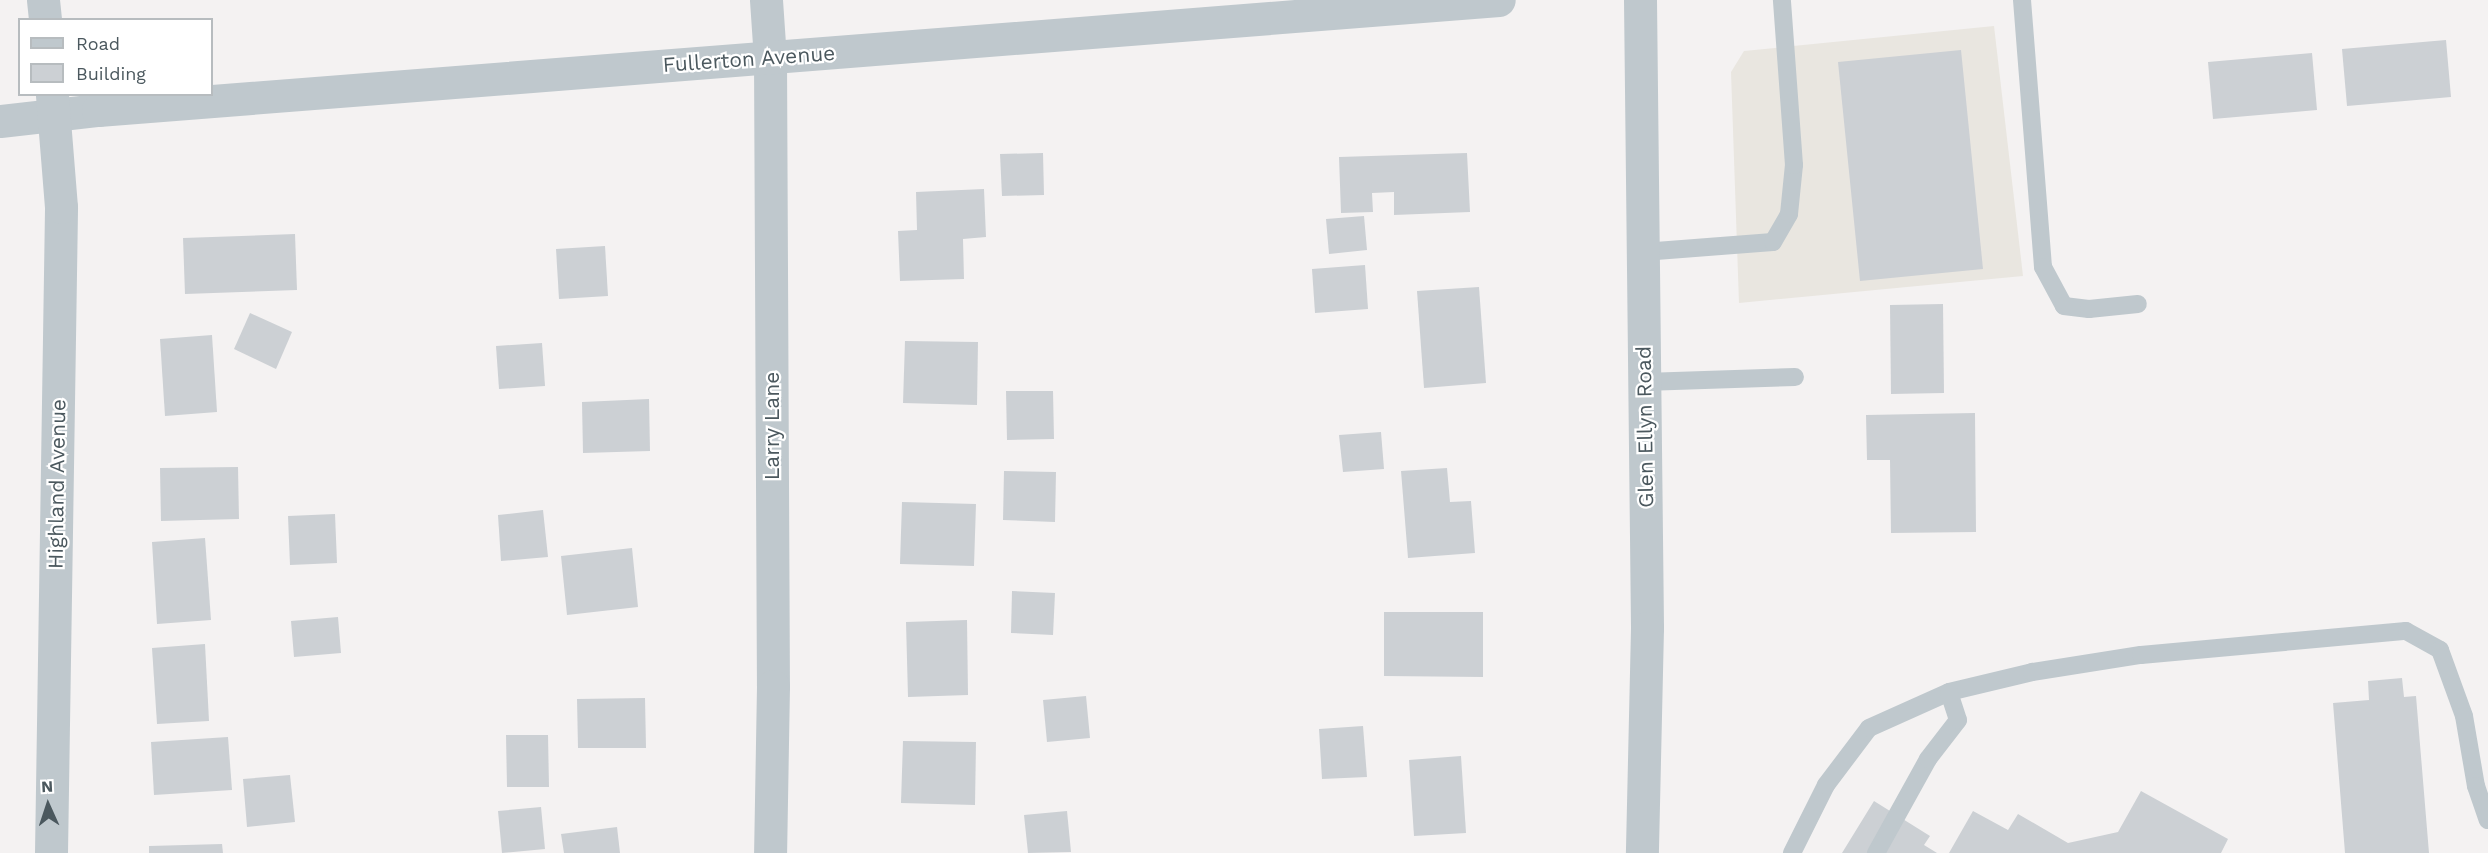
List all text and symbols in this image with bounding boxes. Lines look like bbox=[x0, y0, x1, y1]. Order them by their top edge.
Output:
legend bbox=[18, 18, 213, 96]
text: Road bbox=[76, 33, 120, 54]
street label: Fullerton Avenue bbox=[662, 40, 836, 78]
text: Building bbox=[76, 63, 146, 84]
street label: Glen Ellyn Road bbox=[1631, 346, 1659, 508]
street label: Larry Lane bbox=[759, 371, 785, 481]
street label: Highland Avenue bbox=[43, 398, 71, 570]
north arrow bbox=[18, 775, 78, 835]
text: N bbox=[41, 777, 53, 796]

